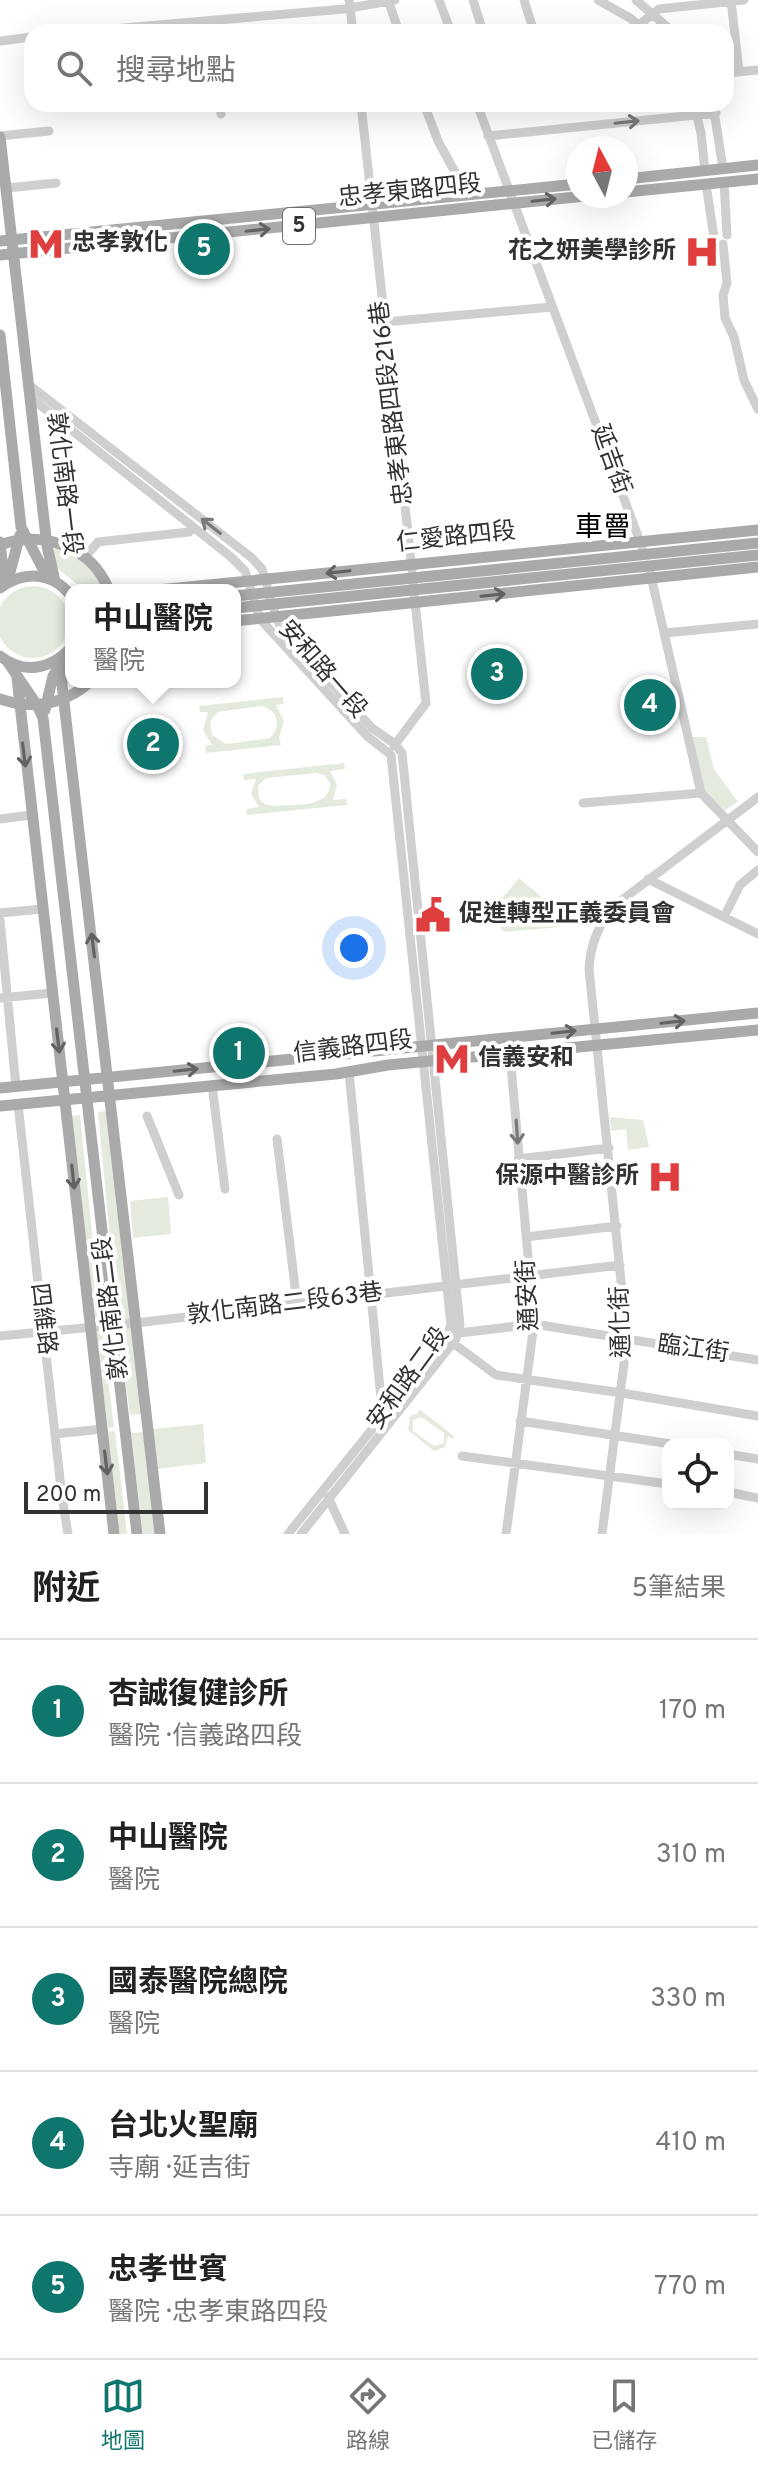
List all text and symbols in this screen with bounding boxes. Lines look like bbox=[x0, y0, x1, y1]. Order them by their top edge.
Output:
search box bbox=[24, 24, 734, 112]
icon: search bbox=[52, 46, 96, 90]
text: 搜尋地點 bbox=[116, 54, 236, 91]
one-way arrow bbox=[613, 115, 640, 130]
north arrow bbox=[566, 136, 638, 208]
street label: 忠孝東路四段 bbox=[337, 170, 483, 214]
one-way arrow bbox=[530, 193, 557, 208]
road number: 5 bbox=[283, 208, 315, 244]
pin: 5 bbox=[178, 219, 230, 279]
one-way arrow bbox=[244, 222, 271, 237]
metro station icon: 忠孝敦化 bbox=[27, 225, 65, 263]
place label: 忠孝敦化 bbox=[72, 229, 168, 259]
hospital icon: 花之妍美學診所 bbox=[683, 233, 721, 271]
place label: 花之妍美學診所 bbox=[508, 237, 676, 267]
street label: 忠孝東路四段216巷 bbox=[366, 299, 420, 507]
street label: 敦化南路一段 bbox=[39, 411, 87, 557]
street label: 延吉街 bbox=[584, 421, 636, 499]
district label: 車罾 bbox=[575, 511, 631, 547]
street label: 仁愛路四段 bbox=[395, 517, 517, 559]
one-way arrow bbox=[201, 518, 222, 535]
one-way arrow bbox=[325, 565, 352, 580]
popup bbox=[65, 584, 241, 688]
one-way arrow bbox=[479, 587, 506, 602]
text: 中山醫院 bbox=[93, 602, 213, 639]
street label: 安和路一段 bbox=[271, 615, 373, 725]
pin: 3 bbox=[471, 644, 523, 704]
text: 醫院 bbox=[93, 646, 145, 679]
pin: 4 bbox=[624, 675, 676, 735]
pin: 2 bbox=[127, 714, 179, 774]
one-way arrow bbox=[17, 741, 32, 768]
public building icon: 促進轉型正義委員會 bbox=[414, 896, 452, 934]
place label: 促進轉型正義委員會 bbox=[459, 900, 675, 930]
your location bbox=[334, 928, 374, 968]
one-way arrow bbox=[85, 932, 100, 959]
one-way arrow bbox=[659, 1014, 686, 1029]
pin: 1 bbox=[213, 1023, 265, 1083]
one-way arrow bbox=[550, 1025, 577, 1040]
street label: 信義路四段 bbox=[292, 1026, 414, 1070]
one-way arrow bbox=[50, 1027, 65, 1054]
metro station icon: 信義安和 bbox=[433, 1040, 471, 1078]
place label: 信義安和 bbox=[478, 1044, 574, 1074]
one-way arrow bbox=[172, 1062, 198, 1077]
one-way arrow bbox=[509, 1118, 524, 1145]
hospital icon: 保源中醫診所 bbox=[646, 1158, 684, 1196]
place label: 保源中醫診所 bbox=[495, 1162, 639, 1192]
one-way arrow bbox=[66, 1163, 81, 1190]
street label: 敦化南路二段 bbox=[88, 1235, 136, 1381]
street label: 通安街 bbox=[512, 1258, 546, 1332]
street label: 敦化南路二段63巷 bbox=[186, 1278, 384, 1332]
street label: 四維路 bbox=[23, 1281, 61, 1357]
street label: 通化街 bbox=[606, 1285, 638, 1359]
street label: 安和路二段 bbox=[362, 1322, 456, 1436]
street label: 臨江街 bbox=[655, 1330, 731, 1370]
map controls bbox=[662, 1438, 734, 1510]
button: locate bbox=[662, 1438, 734, 1510]
one-way arrow bbox=[99, 1450, 114, 1475]
scale bar bbox=[24, 1478, 208, 1514]
text: 200 m bbox=[36, 1482, 101, 1509]
text: 附近 bbox=[32, 1569, 100, 1612]
text: 5筆結果 bbox=[632, 1573, 726, 1606]
text: 杏誠復健診所 bbox=[108, 1677, 288, 1714]
text: 1 bbox=[53, 1695, 63, 1728]
text: 170 m bbox=[659, 1695, 726, 1728]
text: 醫院 · 信義路四段 bbox=[108, 1721, 302, 1754]
text: 中山醫院 bbox=[108, 1821, 228, 1858]
text: 2 bbox=[50, 1839, 66, 1872]
text: 310 m bbox=[656, 1839, 726, 1872]
text: 醫院 bbox=[108, 1865, 160, 1898]
text: 國泰醫院總院 bbox=[108, 1965, 288, 2002]
text: 3 bbox=[50, 1983, 66, 2016]
text: 330 m bbox=[650, 1983, 726, 2016]
text: 醫院 bbox=[108, 2009, 160, 2042]
text: 台北火聖廟 bbox=[108, 2109, 258, 2146]
text: 4 bbox=[50, 2127, 66, 2160]
text: 410 m bbox=[655, 2127, 726, 2160]
text: 寺廟 · 延吉街 bbox=[108, 2153, 250, 2186]
text: 忠孝世賓 bbox=[108, 2253, 228, 2290]
text: 5 bbox=[50, 2271, 66, 2304]
text: 770 m bbox=[654, 2271, 726, 2304]
text: 醫院 · 忠孝東路四段 bbox=[108, 2297, 328, 2330]
tab: 地圖 bbox=[101, 2374, 145, 2456]
tab: 路線 bbox=[346, 2374, 390, 2456]
tab: 已儲存 bbox=[591, 2374, 657, 2456]

